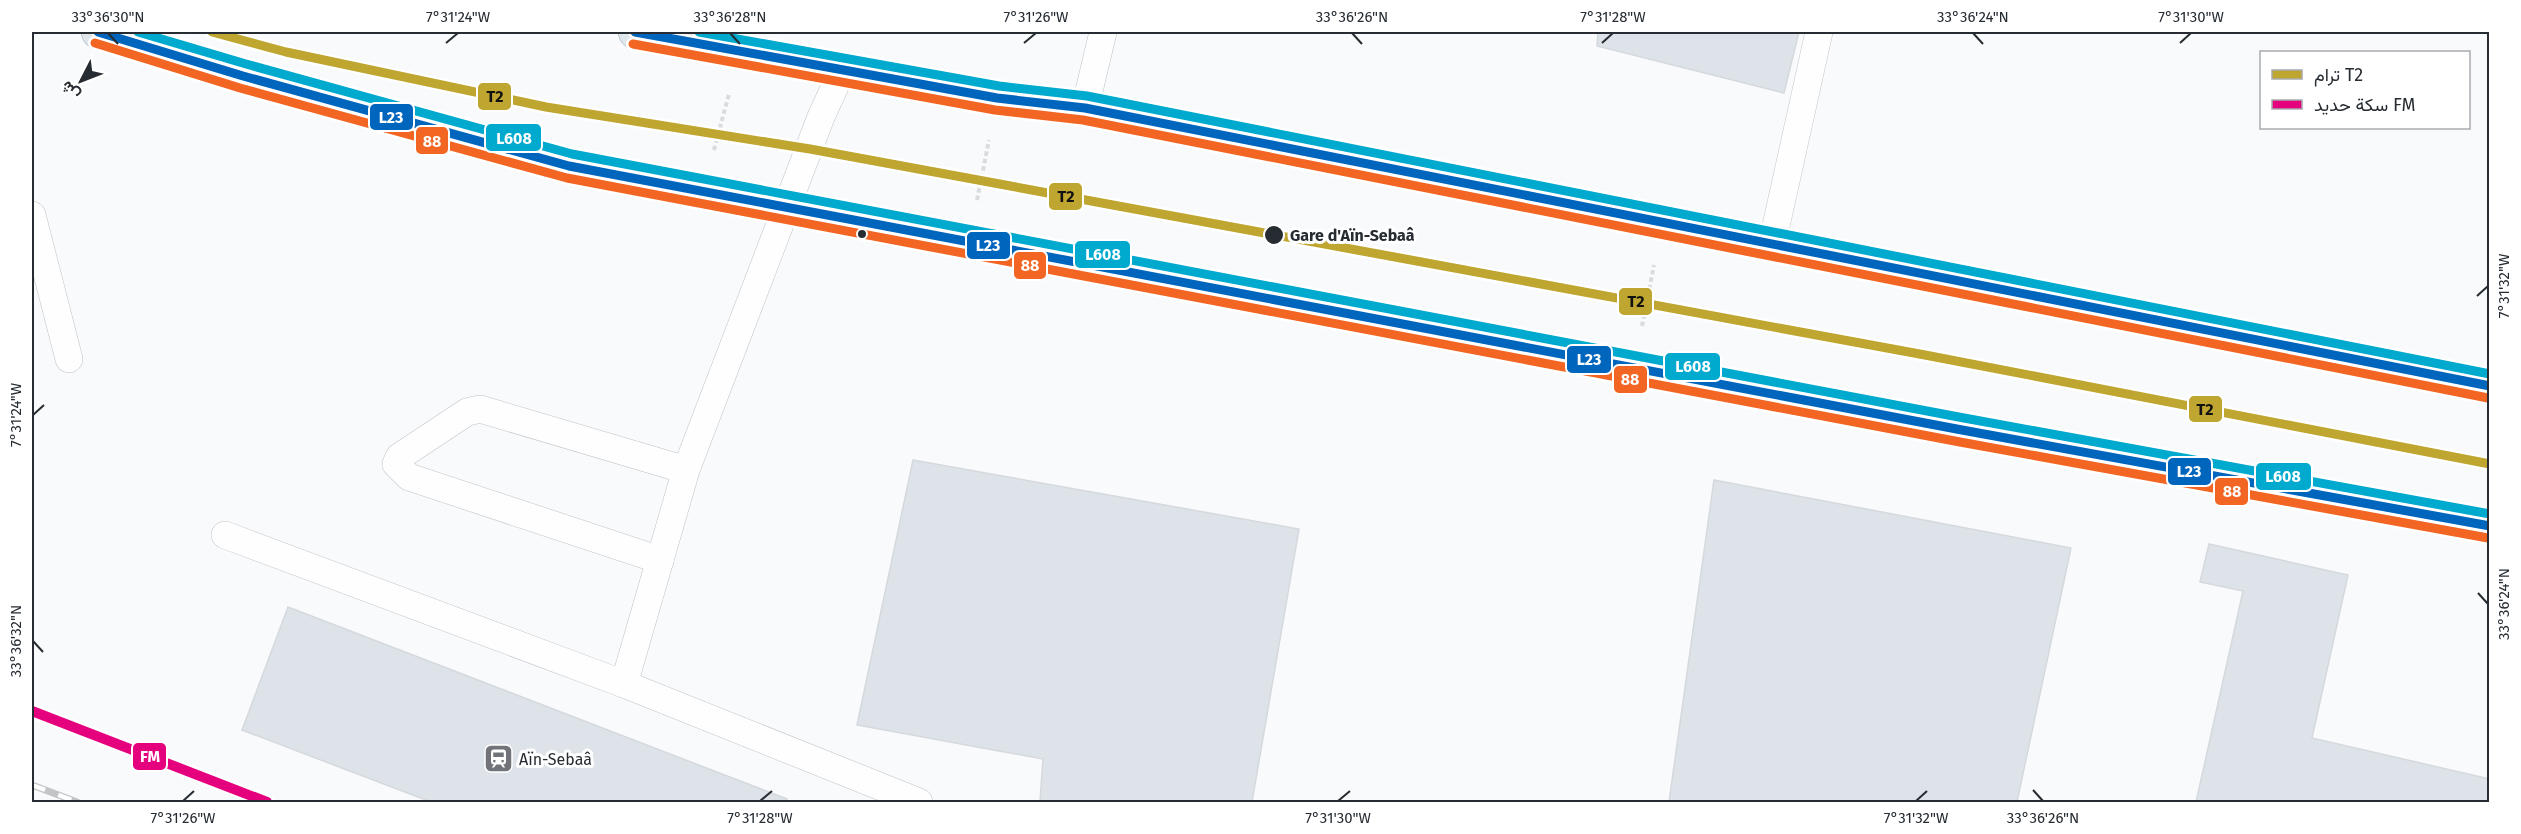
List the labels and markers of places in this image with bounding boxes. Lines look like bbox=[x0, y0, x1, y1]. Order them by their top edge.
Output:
marker: Gare d'Aïn-Sebaâ bbox=[1263, 224, 1285, 246]
place label: Gare d'Aïn-Sebaâ bbox=[1290, 226, 1415, 245]
unlabelled marker bbox=[856, 228, 868, 240]
station icon: Aïn-Sebaâ bbox=[482, 743, 514, 775]
place label: Aïn-Sebaâ bbox=[519, 750, 592, 769]

